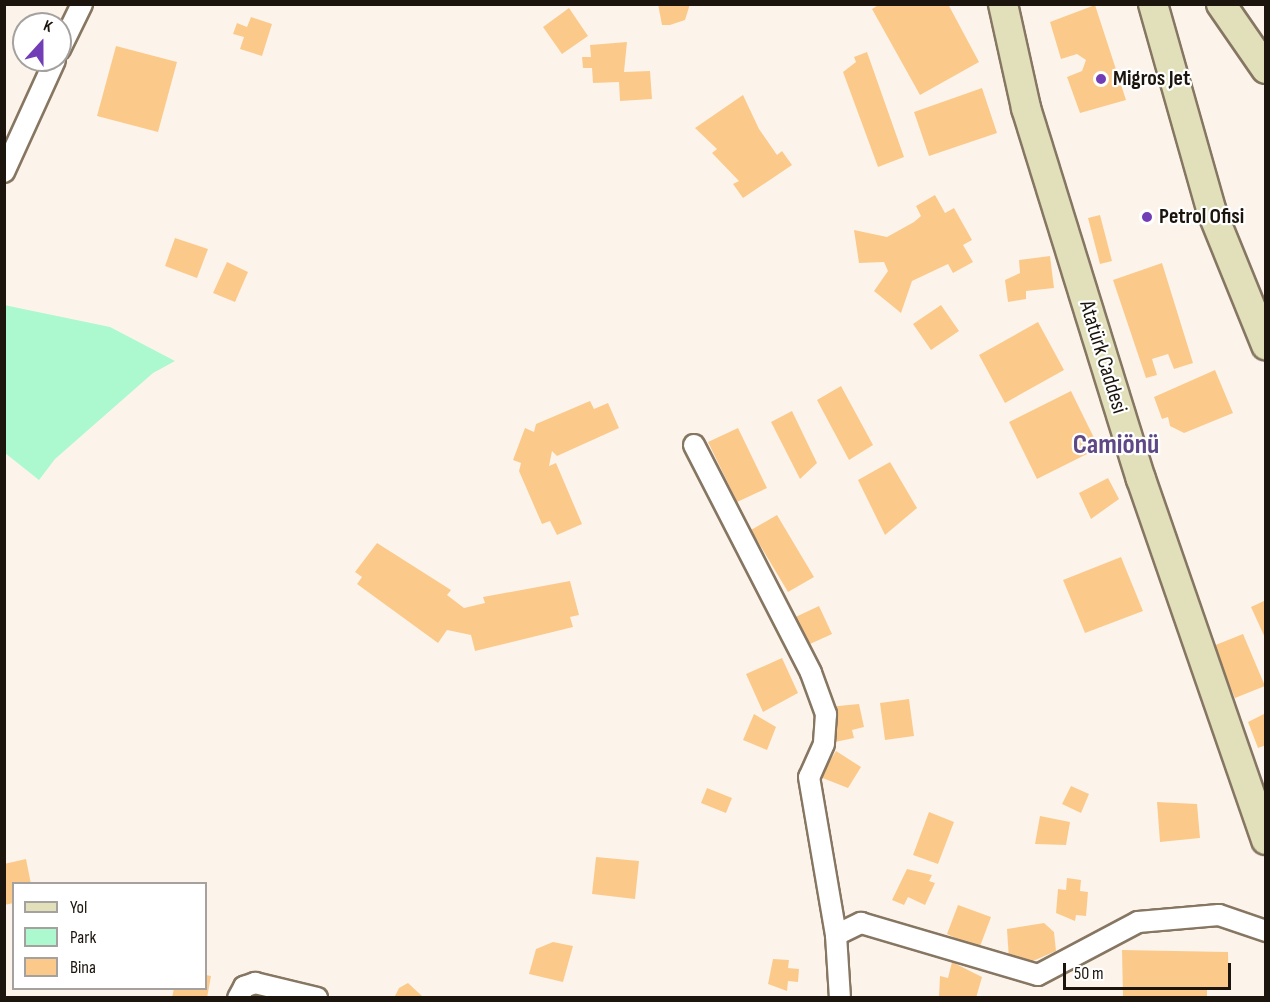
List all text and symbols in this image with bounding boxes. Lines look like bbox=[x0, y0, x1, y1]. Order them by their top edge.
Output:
north arrow bbox=[12, 12, 72, 72]
text: K bbox=[41, 16, 55, 37]
place label: Migros Jet bbox=[1113, 66, 1190, 92]
marker: Migros Jet bbox=[1094, 72, 1108, 86]
place label: Petrol Ofisi bbox=[1159, 204, 1244, 230]
marker: Petrol Ofisi bbox=[1140, 210, 1154, 224]
street label: Atatürk Caddesi bbox=[1073, 297, 1133, 417]
district label: Camiönü bbox=[1073, 428, 1159, 462]
legend bbox=[12, 882, 207, 990]
text: Yol bbox=[70, 897, 87, 918]
text: Park bbox=[70, 927, 96, 948]
scale bar bbox=[1066, 951, 1234, 989]
text: Bina bbox=[70, 957, 96, 978]
text: 50 m bbox=[1074, 963, 1104, 984]

